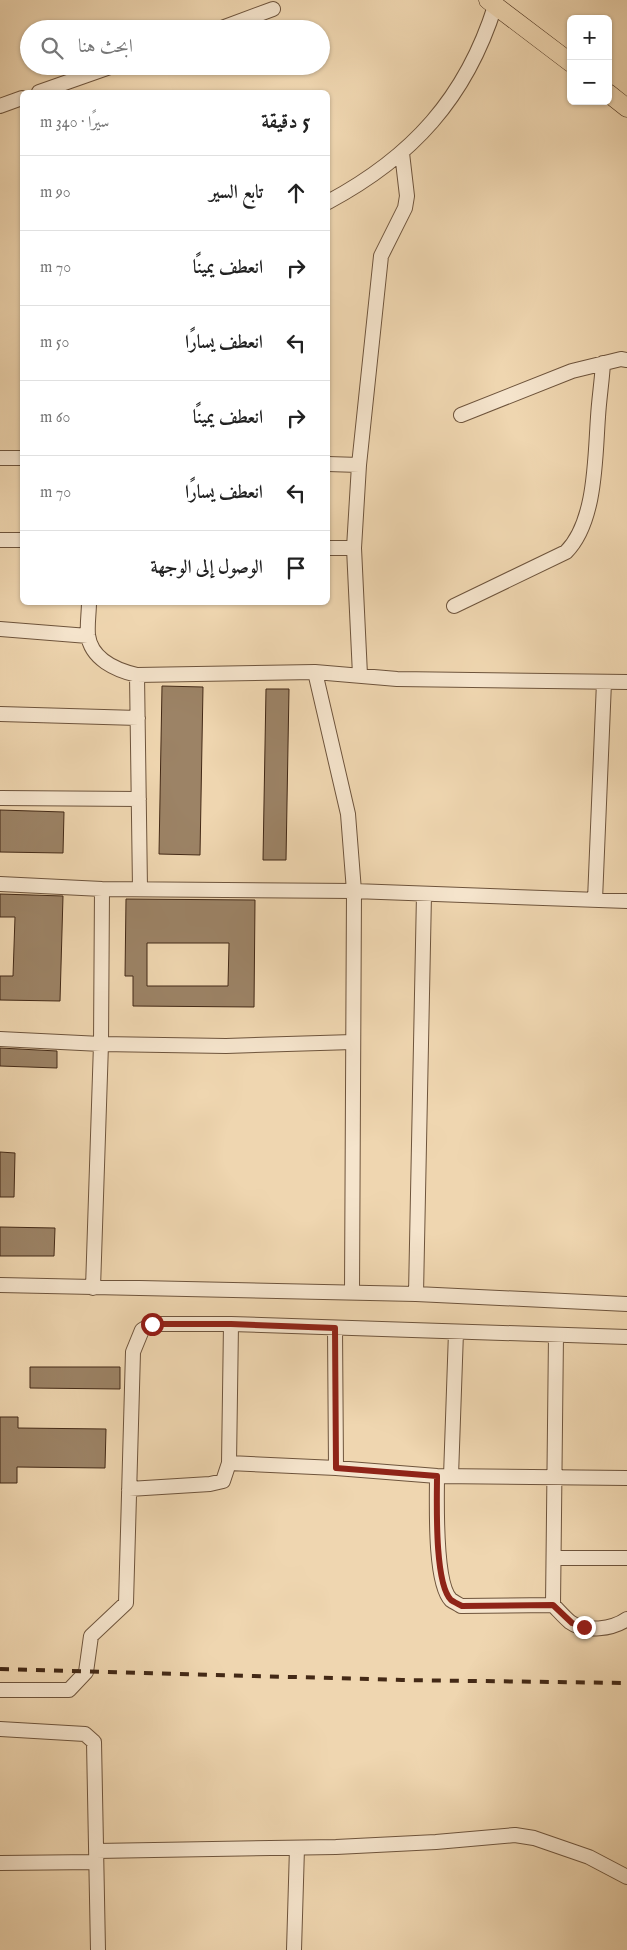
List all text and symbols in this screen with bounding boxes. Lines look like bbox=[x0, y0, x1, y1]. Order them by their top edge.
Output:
map controls bbox=[567, 15, 612, 105]
button: + bbox=[567, 15, 612, 60]
search box bbox=[20, 20, 330, 75]
icon: search bbox=[38, 34, 66, 62]
text: ابحث هنا bbox=[78, 35, 133, 59]
button: − bbox=[567, 60, 612, 105]
text: 5 دقيقة bbox=[261, 109, 310, 136]
text: سيرًا · 340 m bbox=[40, 113, 109, 133]
icon: ahead bbox=[282, 179, 310, 207]
text: تابع السير bbox=[209, 181, 263, 205]
text: 90 m bbox=[40, 183, 71, 203]
icon: right bbox=[282, 254, 310, 282]
text: انعطف يمينًا bbox=[193, 256, 263, 280]
text: 70 m bbox=[40, 258, 71, 278]
icon: left bbox=[282, 329, 310, 357]
text: انعطف يسارًا bbox=[185, 331, 263, 355]
text: 50 m bbox=[40, 333, 69, 353]
icon: right bbox=[282, 404, 310, 432]
text: انعطف يمينًا bbox=[193, 406, 263, 430]
text: 60 m bbox=[40, 408, 70, 428]
icon: left bbox=[282, 479, 310, 507]
text: انعطف يسارًا bbox=[185, 481, 263, 505]
text: 70 m bbox=[40, 483, 71, 503]
icon: arrive bbox=[282, 554, 310, 582]
text: الوصول إلى الوجهة bbox=[151, 556, 263, 580]
route start bbox=[141, 1313, 164, 1336]
route end bbox=[573, 1616, 596, 1639]

